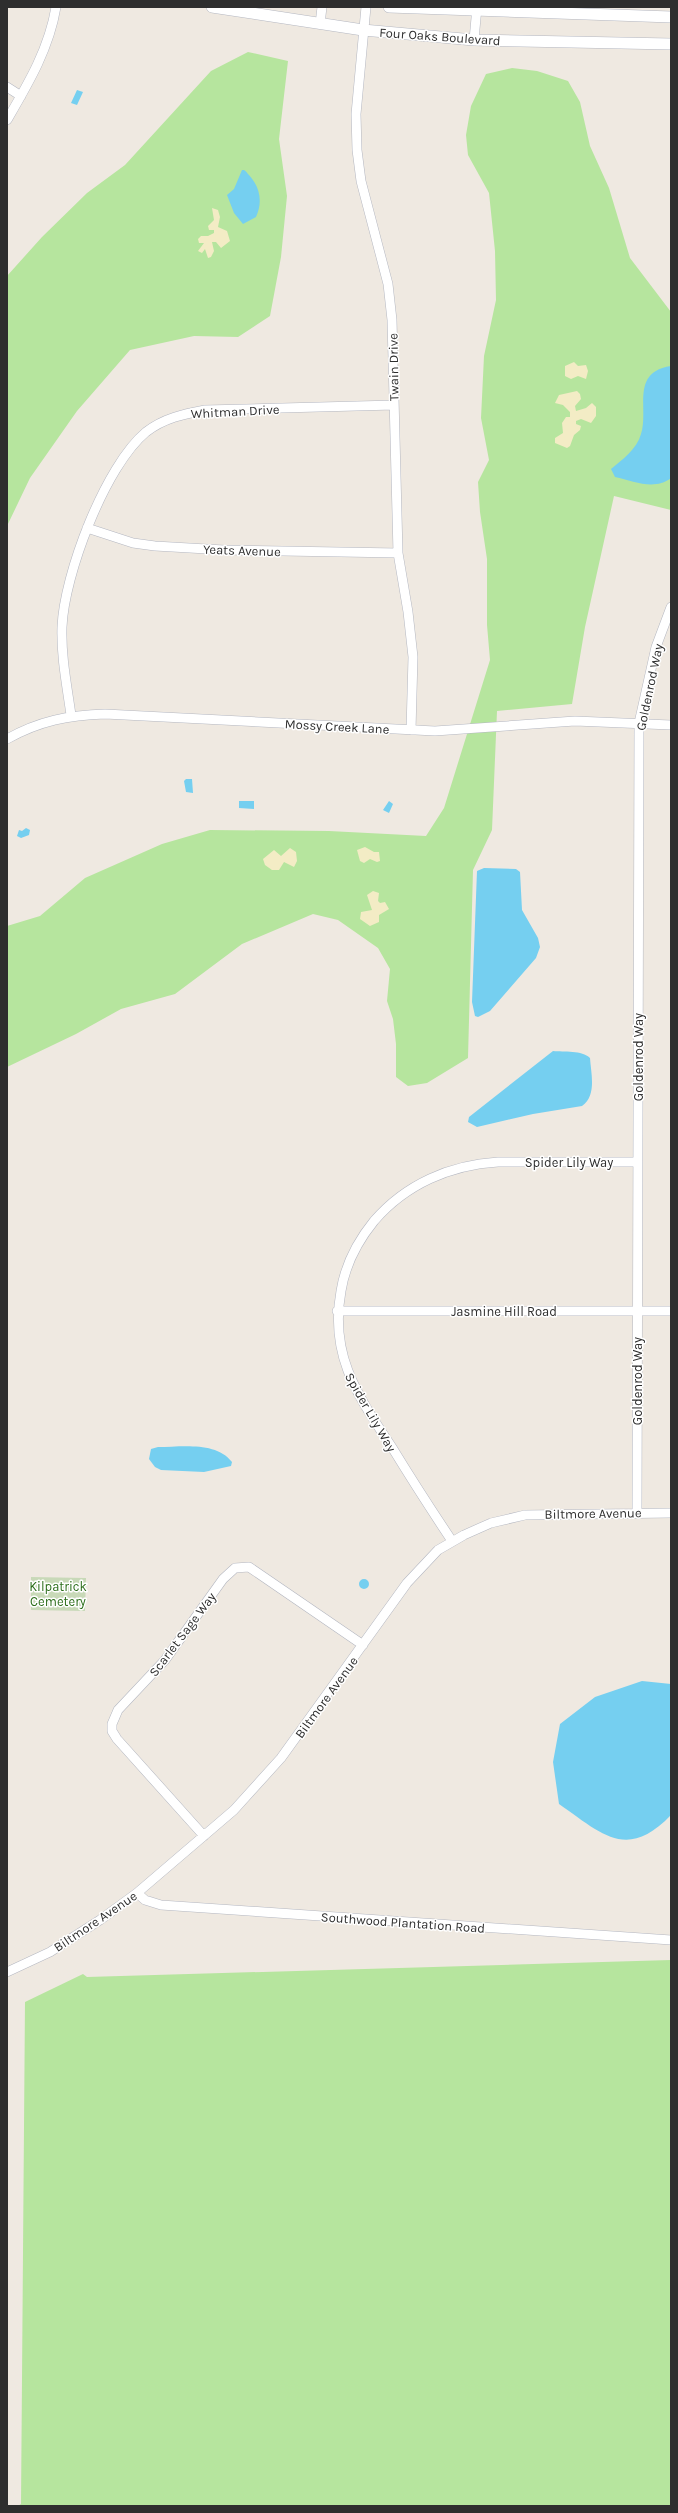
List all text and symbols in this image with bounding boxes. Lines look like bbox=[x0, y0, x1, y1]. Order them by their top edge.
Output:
street label: Four Oaks Boulevard bbox=[379, 25, 501, 48]
street label: Twain Drive bbox=[385, 333, 402, 401]
street label: Whitman Drive bbox=[190, 402, 280, 421]
street label: Yeats Avenue bbox=[203, 542, 281, 559]
street label: Goldenrod Way bbox=[633, 642, 666, 732]
street label: Mossy Creek Lane bbox=[284, 716, 390, 737]
street label: Goldenrod Way bbox=[631, 1013, 646, 1101]
street label: Spider Lily Way bbox=[525, 1155, 613, 1170]
street label: Jasmine Hill Road bbox=[451, 1304, 557, 1319]
street label: Goldenrod Way bbox=[630, 1337, 645, 1425]
street label: Spider Lily Way bbox=[342, 1370, 399, 1454]
street label: Biltmore Avenue bbox=[544, 1505, 642, 1522]
park label: Kilpatrick Cemetery bbox=[29, 1579, 87, 1609]
street label: Scarlet Sage Way bbox=[146, 1589, 219, 1679]
street label: Biltmore Avenue bbox=[292, 1653, 361, 1741]
street label: Biltmore Avenue bbox=[51, 1888, 140, 1955]
street label: Southwood Plantation Road bbox=[320, 1909, 486, 1936]

